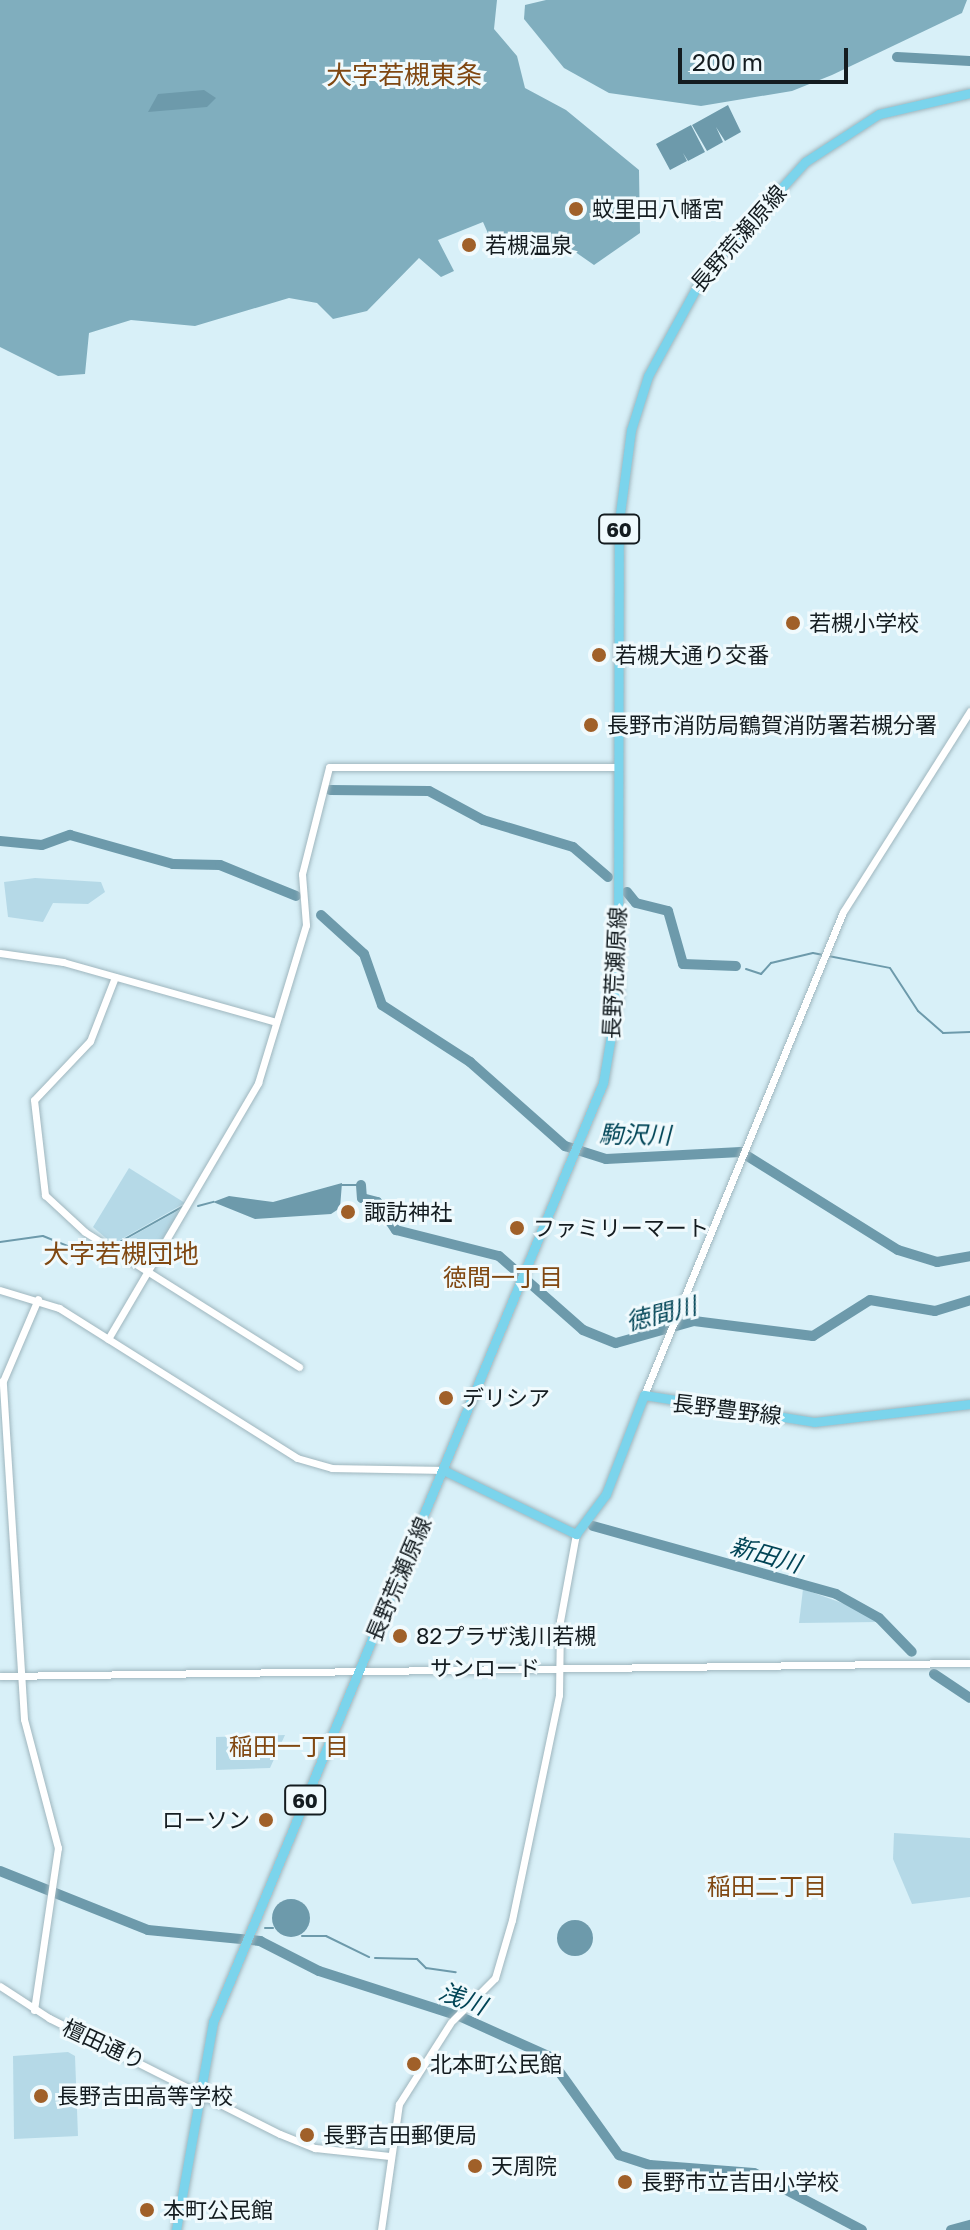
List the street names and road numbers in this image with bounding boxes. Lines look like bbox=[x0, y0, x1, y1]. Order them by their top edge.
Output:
street label: 長野荒瀬原線 bbox=[685, 180, 791, 296]
road number: 60 bbox=[597, 513, 641, 545]
street label: 長野荒瀬原線 bbox=[597, 906, 631, 1040]
street label: 長野豊野線 bbox=[671, 1389, 783, 1429]
street label: 長野荒瀬原線 bbox=[360, 1513, 436, 1645]
street label: サンロード bbox=[430, 1655, 540, 1681]
road number: 60 bbox=[283, 1784, 327, 1816]
street label: 檀田通り bbox=[59, 2013, 149, 2075]

